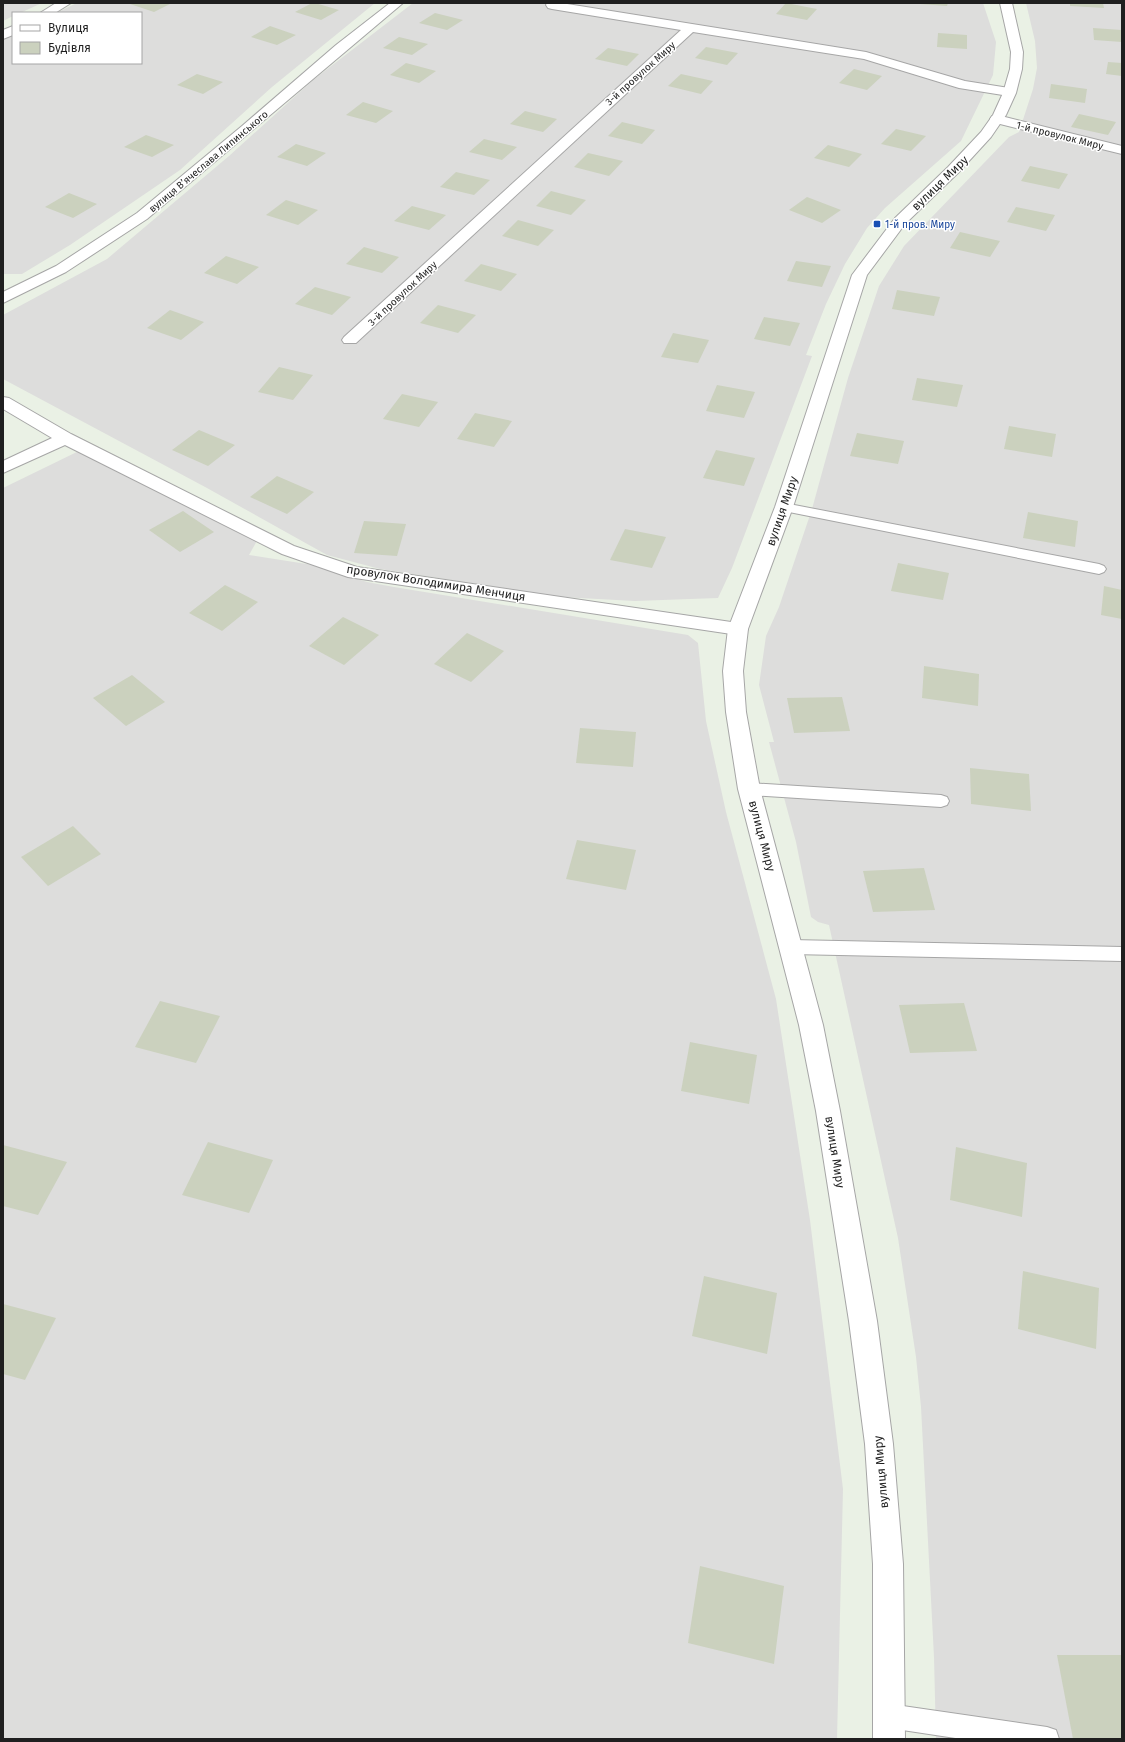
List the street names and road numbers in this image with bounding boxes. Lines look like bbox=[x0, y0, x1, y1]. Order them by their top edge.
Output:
street label: 3-й провулок Миру bbox=[603, 39, 678, 108]
street label: вулиця Вʼячеслава Липинського bbox=[147, 108, 271, 215]
street label: 1-й провулок Миру bbox=[1015, 119, 1104, 153]
street label: вулиця Миру bbox=[909, 153, 971, 213]
street label: 3-й провулок Миру bbox=[366, 259, 440, 329]
street label: вулиця Миру bbox=[764, 474, 801, 548]
street label: провулок Володимира Менчиця bbox=[345, 562, 527, 604]
street label: вулиця Миру bbox=[746, 799, 778, 873]
street label: вулиця Миру bbox=[822, 1115, 848, 1189]
street label: вулиця Миру bbox=[871, 1435, 891, 1509]

